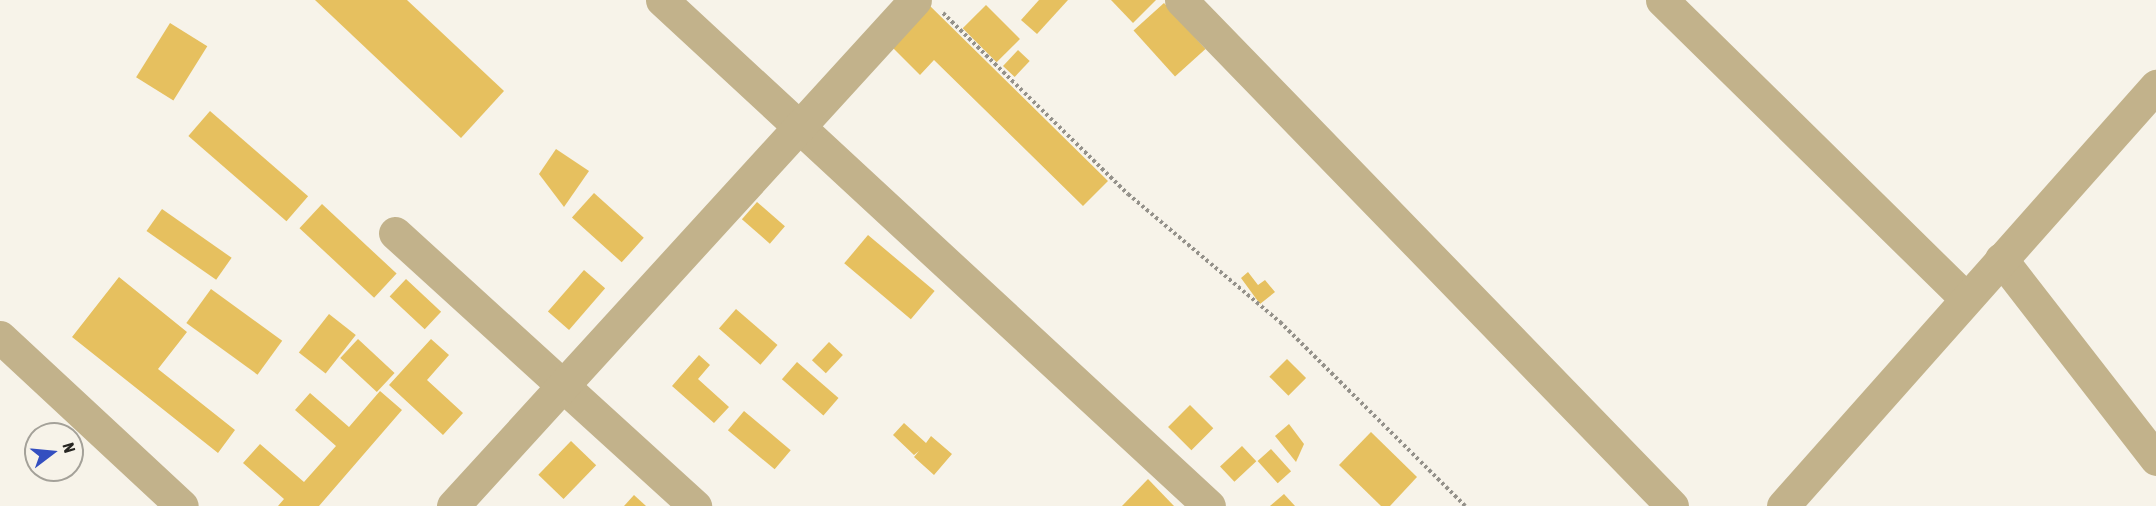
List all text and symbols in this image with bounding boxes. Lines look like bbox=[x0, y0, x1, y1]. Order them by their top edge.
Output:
north arrow bbox=[24, 422, 84, 482]
text: N bbox=[59, 441, 79, 455]

